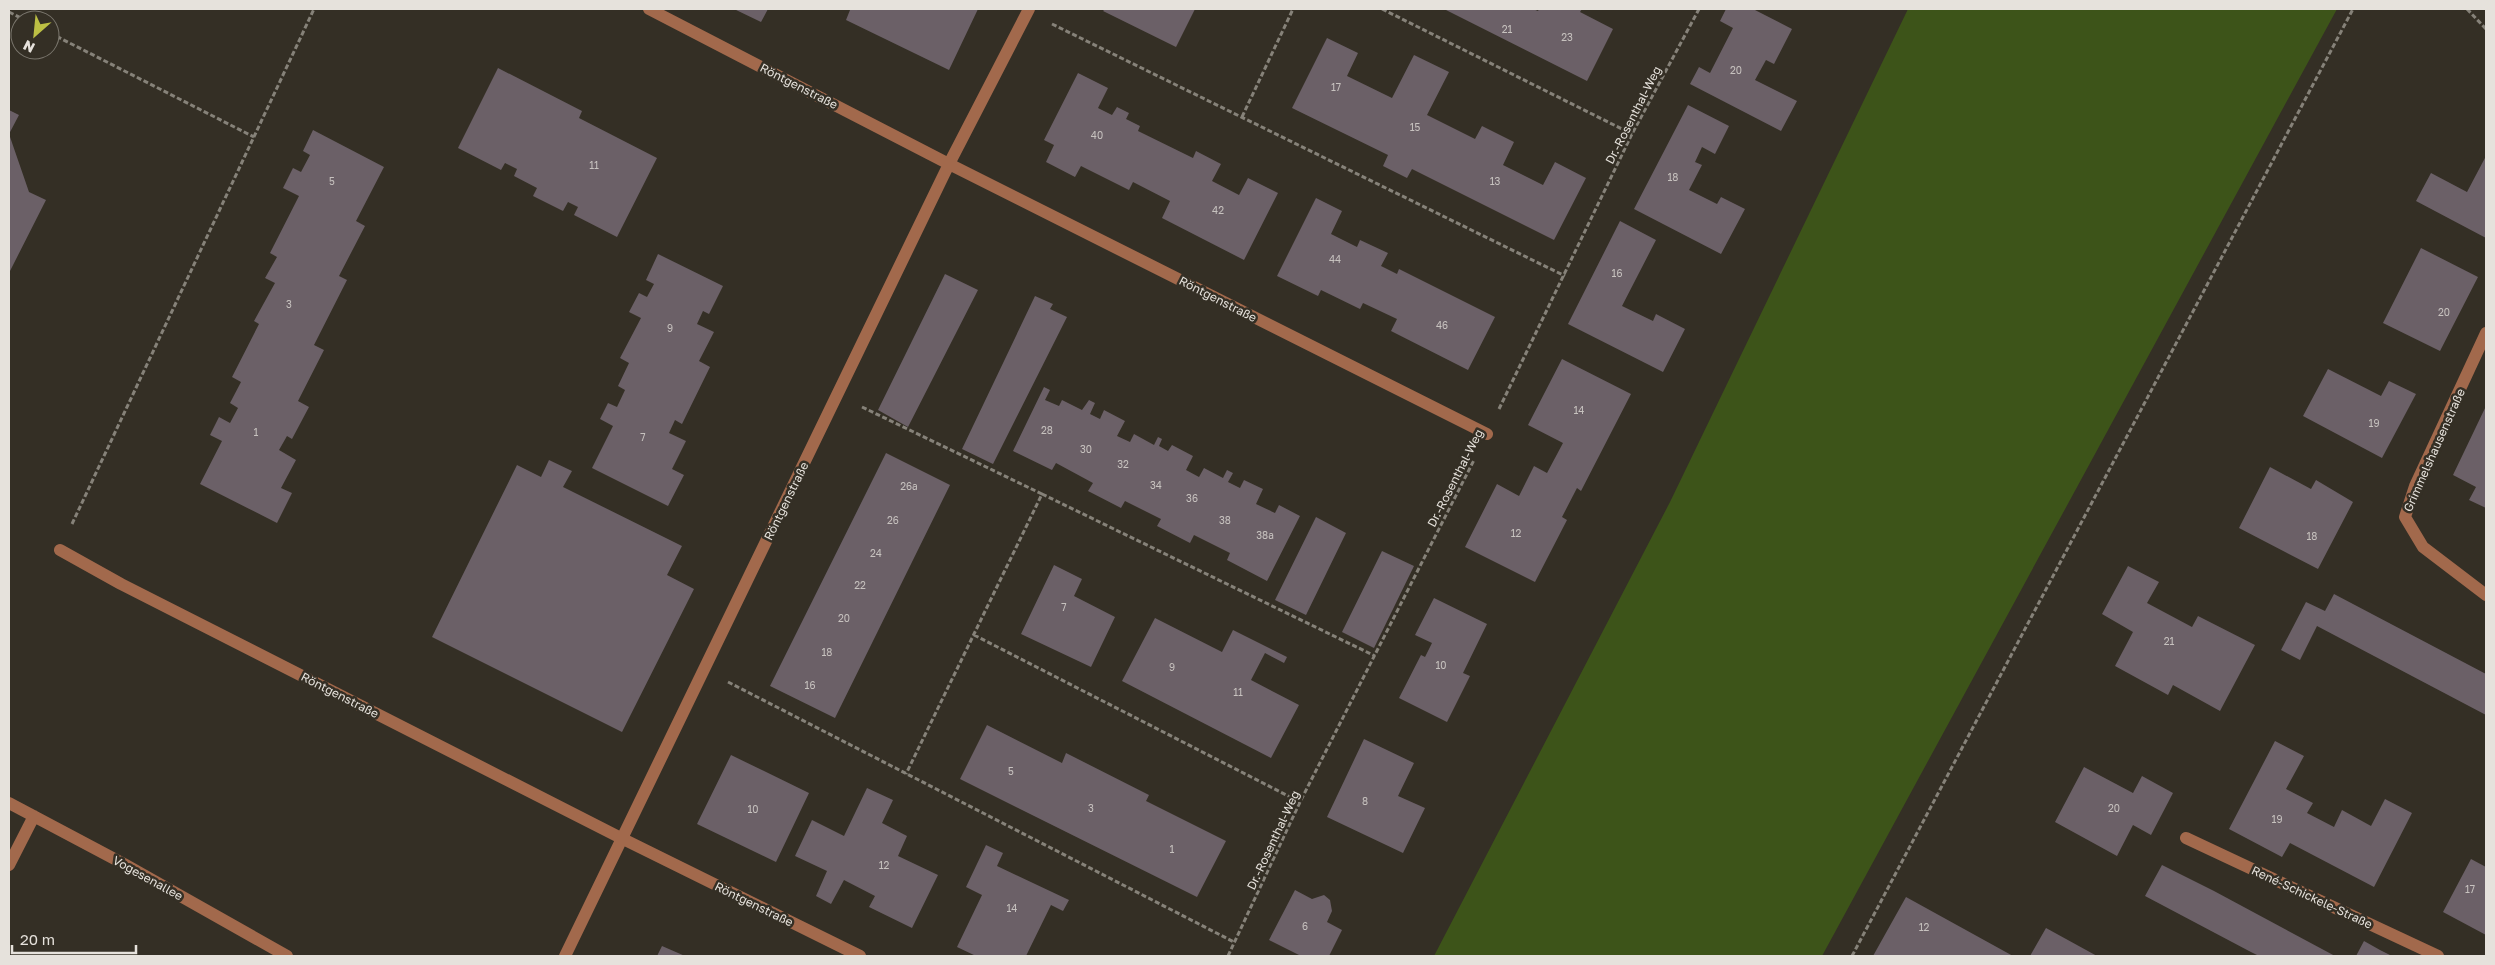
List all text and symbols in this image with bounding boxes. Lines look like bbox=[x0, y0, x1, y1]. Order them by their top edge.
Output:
north arrow bbox=[10, 10, 60, 60]
house number: 21 bbox=[1502, 23, 1512, 35]
house number: 23 bbox=[1561, 31, 1573, 43]
text: N bbox=[20, 37, 37, 57]
street label: Röntgenstraße bbox=[758, 60, 840, 112]
street label: Dr.-Rosenthal-Weg bbox=[1602, 64, 1664, 166]
house number: 20 bbox=[1730, 64, 1742, 76]
house number: 17 bbox=[1331, 81, 1341, 93]
house number: 15 bbox=[1410, 121, 1421, 133]
house number: 40 bbox=[1091, 129, 1103, 141]
house number: 11 bbox=[589, 159, 599, 171]
house number: 18 bbox=[1668, 171, 1678, 183]
house number: 5 bbox=[329, 175, 335, 187]
house number: 13 bbox=[1490, 175, 1500, 187]
house number: 42 bbox=[1212, 204, 1224, 216]
house number: 44 bbox=[1329, 253, 1341, 265]
house number: 16 bbox=[1612, 267, 1622, 279]
street label: Röntgenstraße bbox=[1177, 273, 1259, 325]
house number: 3 bbox=[286, 298, 292, 310]
house number: 20 bbox=[2438, 306, 2450, 318]
house number: 46 bbox=[1436, 319, 1448, 331]
house number: 9 bbox=[667, 322, 673, 334]
street label: Grimmelshausenstraße bbox=[2400, 386, 2468, 514]
house number: 14 bbox=[1574, 404, 1584, 416]
house number: 19 bbox=[2369, 417, 2379, 429]
house number: 28 bbox=[1041, 424, 1053, 436]
house number: 1 bbox=[254, 426, 259, 438]
street label: Dr.-Rosenthal-Weg bbox=[1424, 427, 1486, 529]
house number: 7 bbox=[640, 431, 646, 443]
house number: 30 bbox=[1080, 443, 1092, 455]
house number: 32 bbox=[1117, 458, 1129, 470]
street label: Röntgenstraße bbox=[761, 459, 811, 543]
house number: 34 bbox=[1150, 479, 1162, 491]
house number: 26a bbox=[900, 480, 918, 492]
house number: 36 bbox=[1186, 492, 1198, 504]
house number: 26 bbox=[887, 514, 899, 526]
house number: 38 bbox=[1219, 514, 1231, 526]
house number: 12 bbox=[1511, 527, 1522, 539]
house number: 38a bbox=[1256, 529, 1274, 541]
house number: 18 bbox=[2307, 530, 2317, 542]
house number: 24 bbox=[870, 547, 882, 559]
house number: 22 bbox=[854, 579, 866, 591]
house number: 7 bbox=[1061, 601, 1067, 613]
house number: 20 bbox=[838, 612, 850, 624]
house number: 21 bbox=[2164, 635, 2174, 647]
house number: 18 bbox=[822, 646, 832, 658]
house number: 10 bbox=[1435, 659, 1447, 671]
house number: 9 bbox=[1169, 661, 1175, 673]
street label: Röntgenstraße bbox=[299, 669, 381, 721]
house number: 16 bbox=[805, 679, 815, 691]
house number: 11 bbox=[1233, 686, 1243, 698]
house number: 5 bbox=[1008, 765, 1014, 777]
street label: Dr.-Rosenthal-Weg bbox=[1243, 788, 1303, 892]
house number: 8 bbox=[1362, 795, 1368, 807]
house number: 3 bbox=[1088, 802, 1094, 814]
house number: 20 bbox=[2108, 802, 2120, 814]
house number: 10 bbox=[747, 803, 759, 815]
house number: 19 bbox=[2272, 813, 2282, 825]
house number: 1 bbox=[1170, 843, 1175, 855]
street label: Vogesenallee bbox=[110, 853, 186, 903]
house number: 12 bbox=[879, 859, 890, 871]
street label: René-Schickele-Straße bbox=[2249, 862, 2375, 932]
street label: Röntgenstraße bbox=[712, 879, 796, 929]
house number: 17 bbox=[2465, 883, 2475, 895]
house number: 14 bbox=[1007, 902, 1017, 914]
house number: 6 bbox=[1302, 920, 1308, 932]
house number: 12 bbox=[1919, 921, 1930, 933]
scale bar bbox=[12, 922, 136, 954]
text: 20 m bbox=[20, 930, 55, 948]

